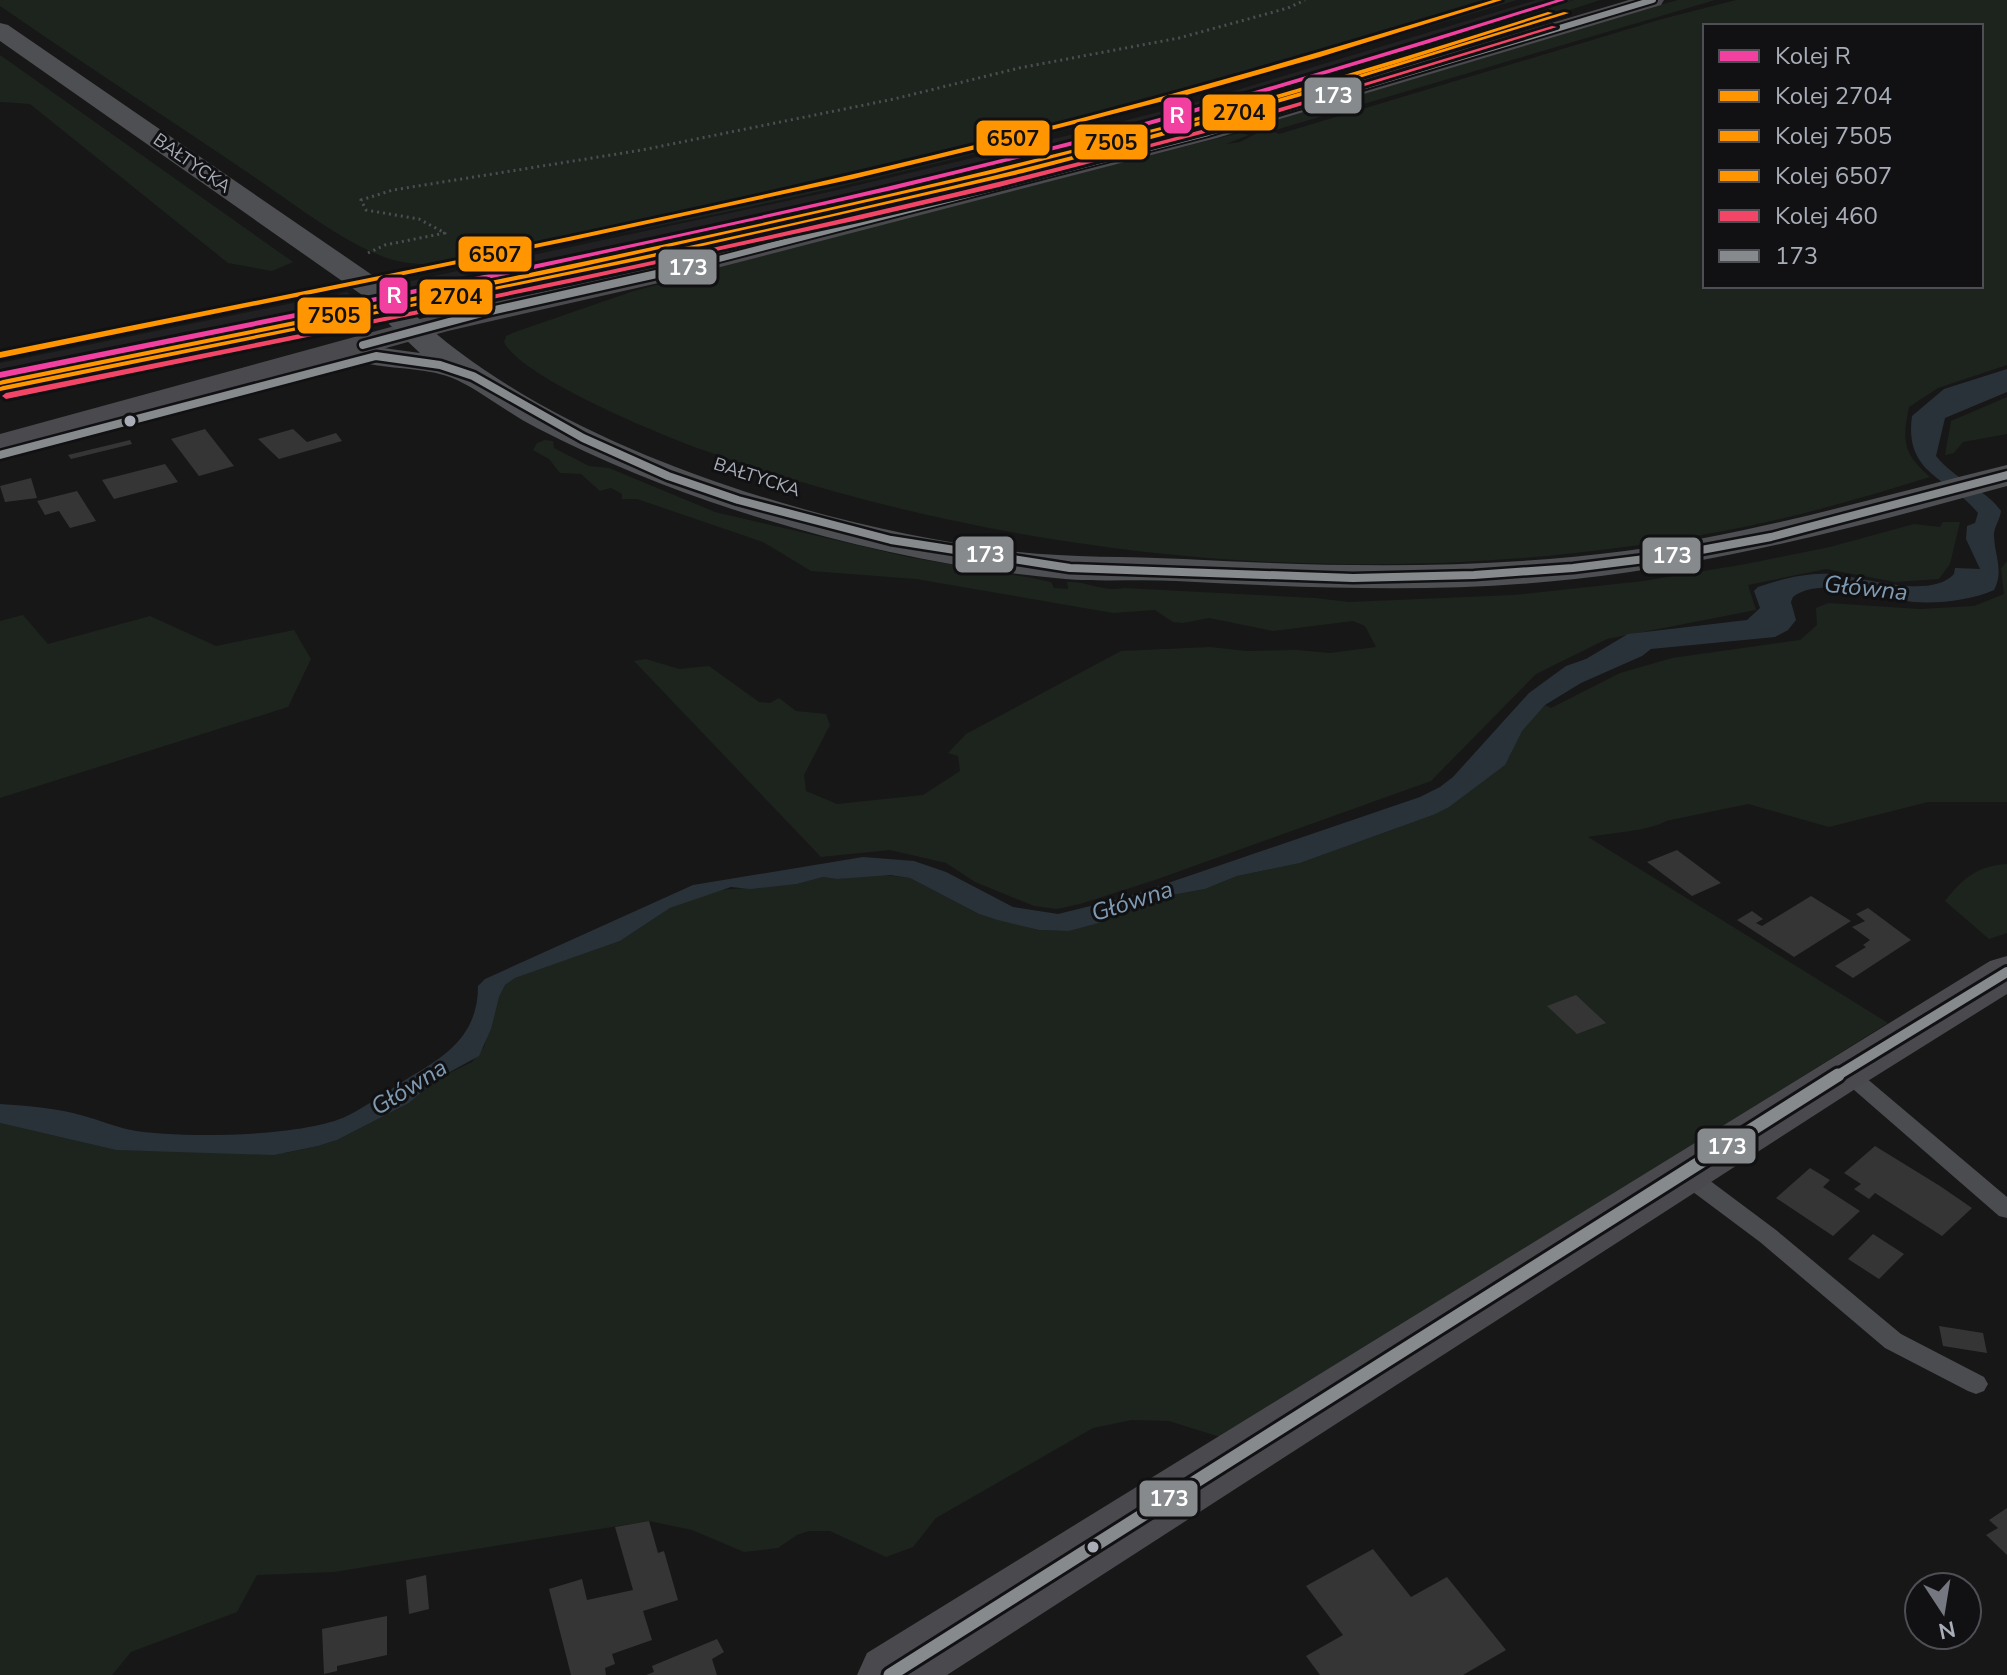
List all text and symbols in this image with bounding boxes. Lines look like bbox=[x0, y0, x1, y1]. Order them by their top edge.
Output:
legend bbox=[1703, 24, 1983, 288]
text: Kolej R bbox=[1775, 40, 1851, 72]
line badge: 173 bbox=[1303, 76, 1363, 115]
text: Kolej 2704 bbox=[1775, 80, 1892, 112]
text: 173 bbox=[1313, 81, 1353, 111]
line badge: 2704 bbox=[1201, 93, 1277, 132]
line badge: R bbox=[1162, 96, 1193, 135]
text: 2704 bbox=[1213, 98, 1265, 128]
text: R bbox=[1169, 101, 1185, 131]
line badge: 6507 bbox=[975, 119, 1051, 157]
text: Kolej 7505 bbox=[1775, 120, 1892, 152]
line badge: 7505 bbox=[1073, 123, 1149, 161]
text: 6507 bbox=[987, 124, 1039, 154]
street label: BAŁTYCKA bbox=[148, 127, 236, 199]
text: 7505 bbox=[1085, 128, 1137, 158]
text: Kolej 6507 bbox=[1775, 160, 1892, 192]
text: Kolej 460 bbox=[1775, 200, 1878, 232]
line badge: 6507 bbox=[457, 235, 533, 273]
text: 6507 bbox=[469, 240, 521, 270]
text: 173 bbox=[1775, 240, 1818, 272]
line badge: 173 bbox=[657, 248, 718, 286]
text: 173 bbox=[668, 253, 708, 283]
line badge: R bbox=[378, 276, 409, 315]
line badge: 2704 bbox=[418, 278, 494, 316]
text: R bbox=[386, 281, 402, 311]
text: 2704 bbox=[430, 282, 482, 312]
line badge: 7505 bbox=[296, 296, 372, 335]
text: 7505 bbox=[308, 301, 360, 331]
unlabelled marker bbox=[122, 413, 138, 429]
street label: BAŁTYCKA bbox=[711, 452, 803, 502]
line badge: 173 bbox=[954, 535, 1015, 574]
line badge: 173 bbox=[1641, 536, 1702, 575]
text: 173 bbox=[965, 540, 1005, 570]
text: 173 bbox=[1652, 541, 1692, 571]
water label: Główna bbox=[1822, 568, 1910, 608]
water label: Główna bbox=[1087, 873, 1177, 929]
water label: Główna bbox=[365, 1051, 453, 1123]
line badge: 173 bbox=[1696, 1127, 1757, 1165]
text: 173 bbox=[1707, 1132, 1747, 1162]
line badge: 173 bbox=[1138, 1479, 1199, 1518]
text: 173 bbox=[1149, 1484, 1189, 1514]
unlabelled marker bbox=[1085, 1539, 1101, 1555]
north arrow bbox=[1903, 1571, 1983, 1651]
text: N bbox=[1936, 1613, 1958, 1646]

